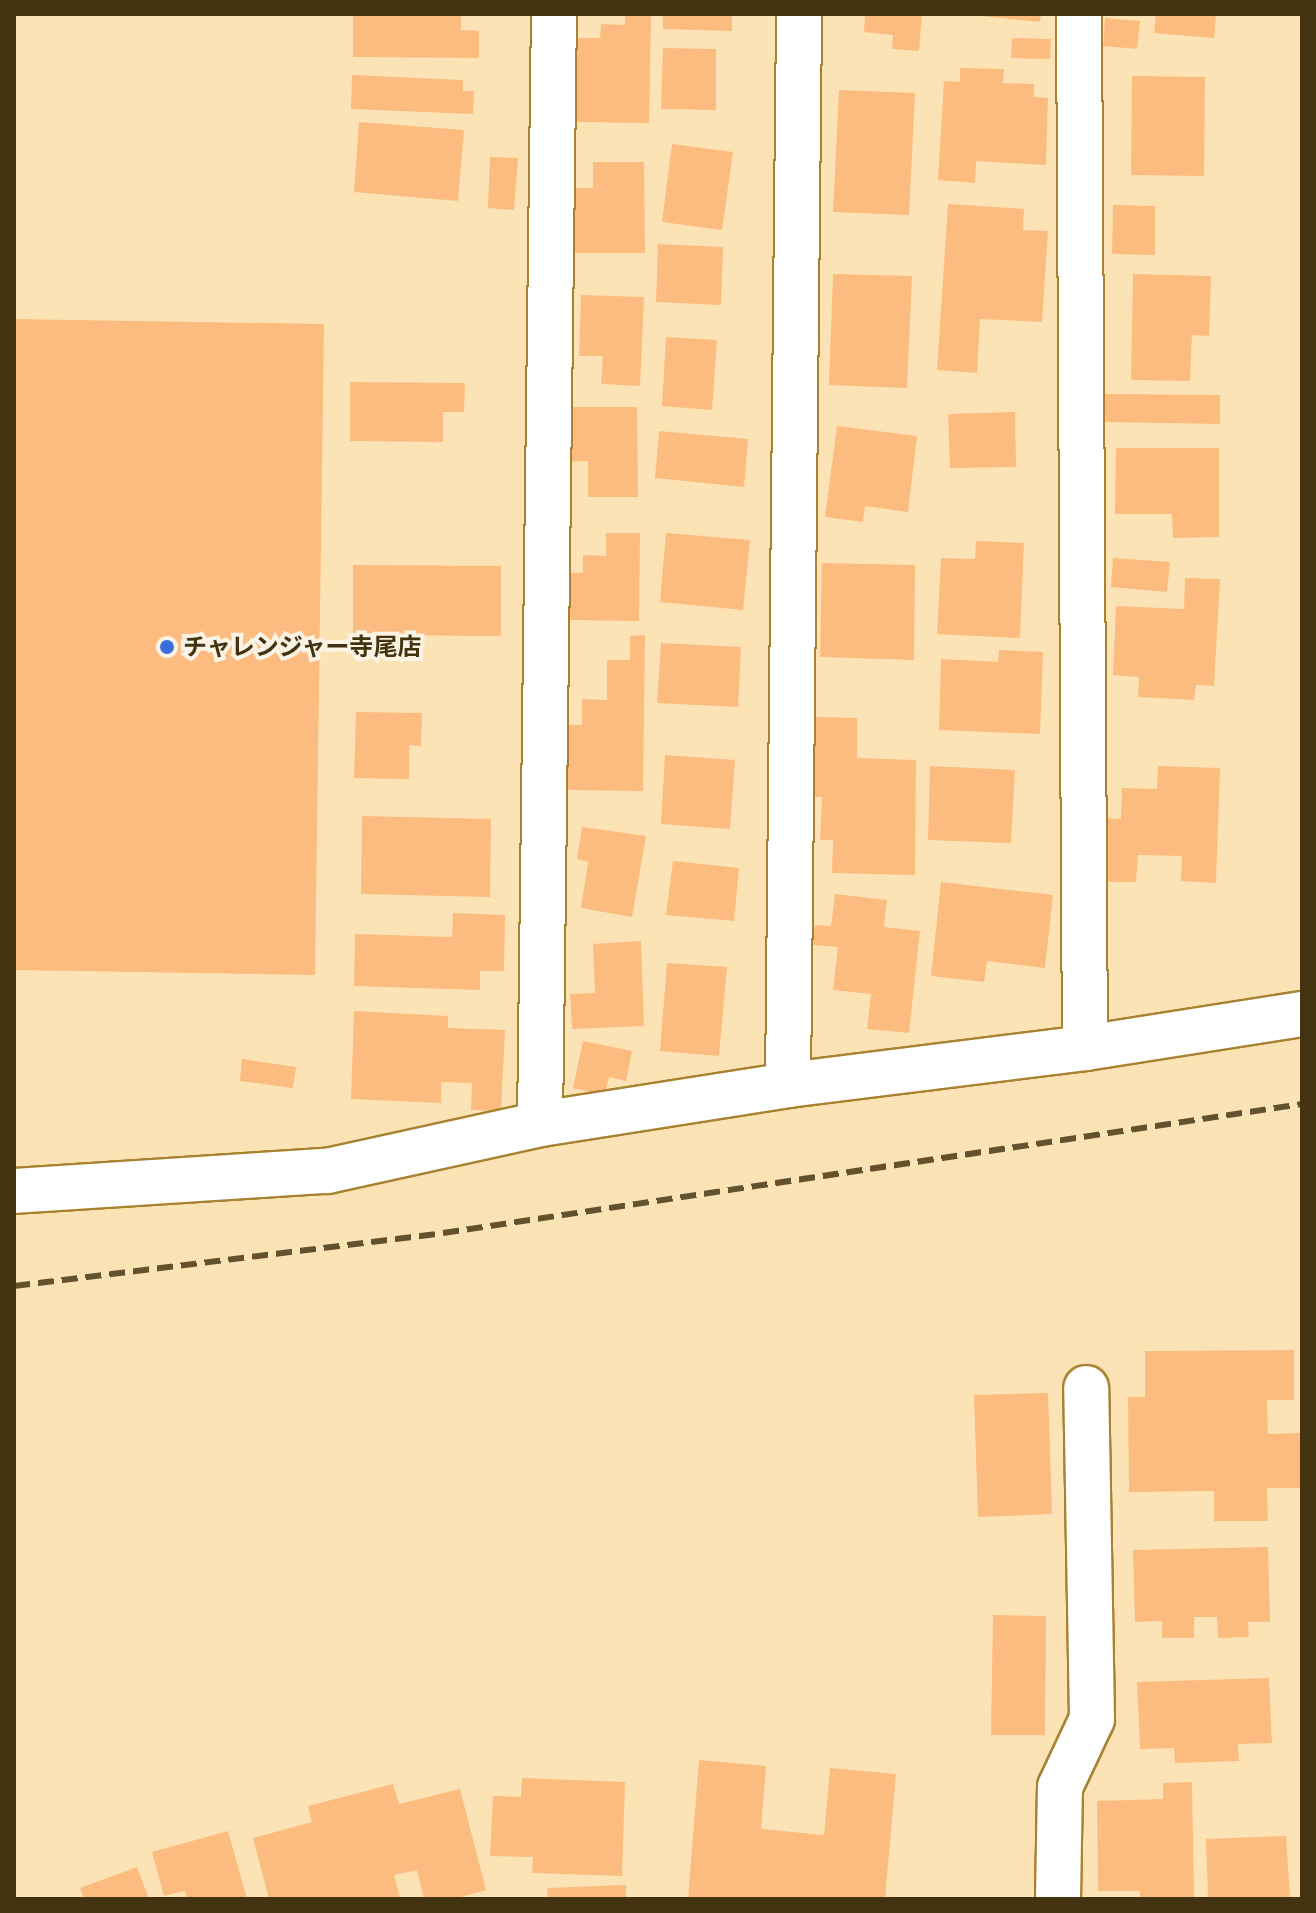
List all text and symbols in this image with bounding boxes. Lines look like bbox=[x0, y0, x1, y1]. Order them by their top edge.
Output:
place label: チャレンジャー寺尾店 bbox=[183, 633, 423, 661]
marker: チャレンジャー寺尾店 bbox=[158, 638, 176, 656]

